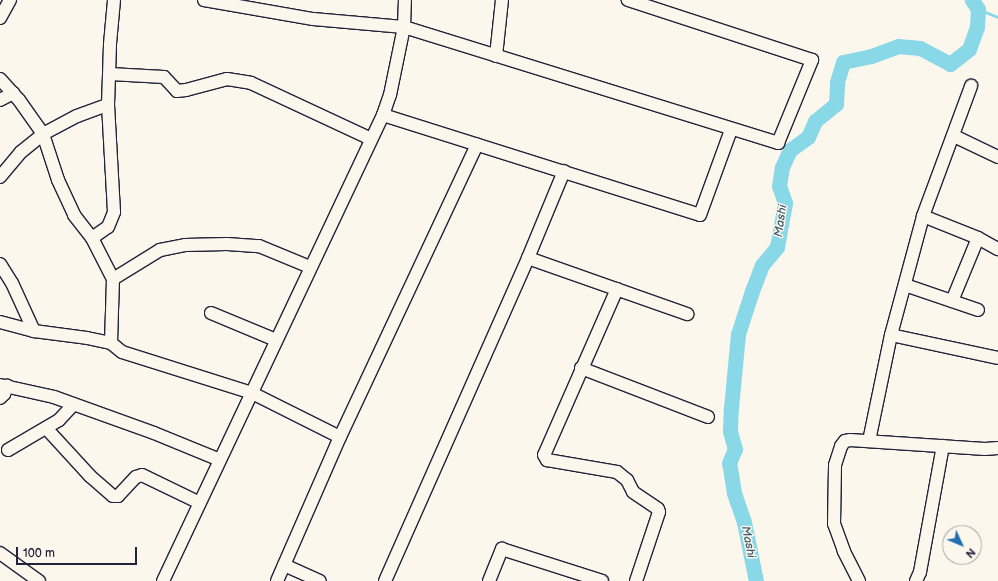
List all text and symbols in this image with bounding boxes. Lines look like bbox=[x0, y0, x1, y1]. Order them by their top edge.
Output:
water label: Mashi bbox=[772, 204, 790, 238]
water label: Mashi bbox=[738, 525, 758, 559]
north arrow bbox=[942, 525, 982, 565]
scale bar bbox=[18, 539, 139, 565]
text: N bbox=[963, 545, 978, 560]
text: 100 m bbox=[23, 546, 55, 561]

